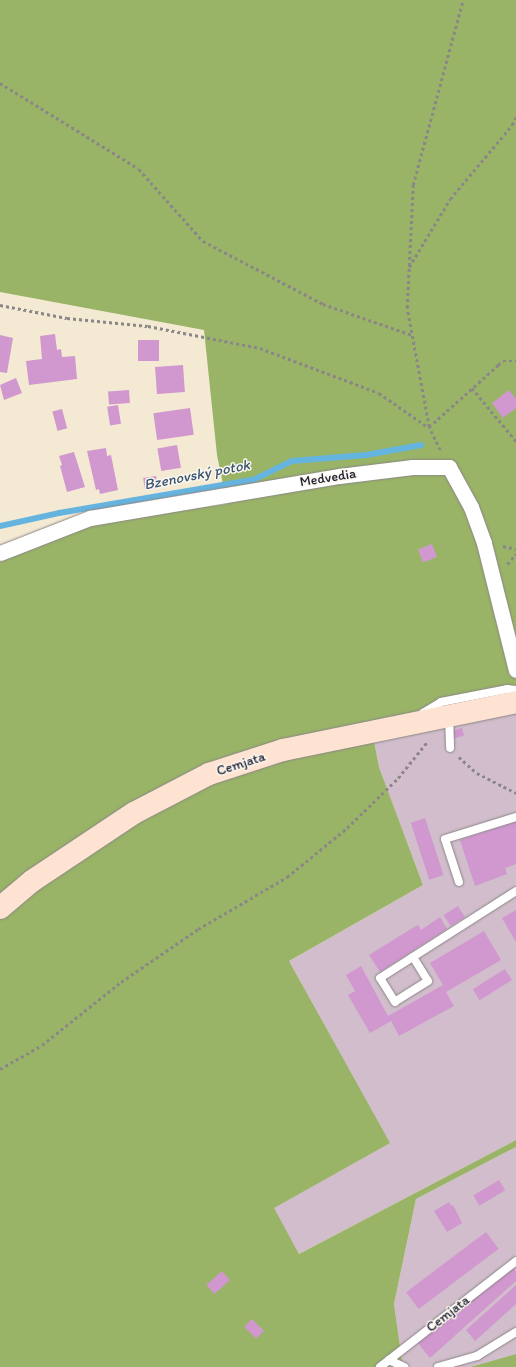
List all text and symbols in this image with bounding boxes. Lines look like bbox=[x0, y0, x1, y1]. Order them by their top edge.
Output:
water label: Bzenovský potok bbox=[142, 456, 252, 494]
street label: Medvedia bbox=[299, 465, 357, 491]
street label: Cemjata bbox=[214, 748, 268, 780]
street label: Cemjata bbox=[423, 1292, 473, 1336]

